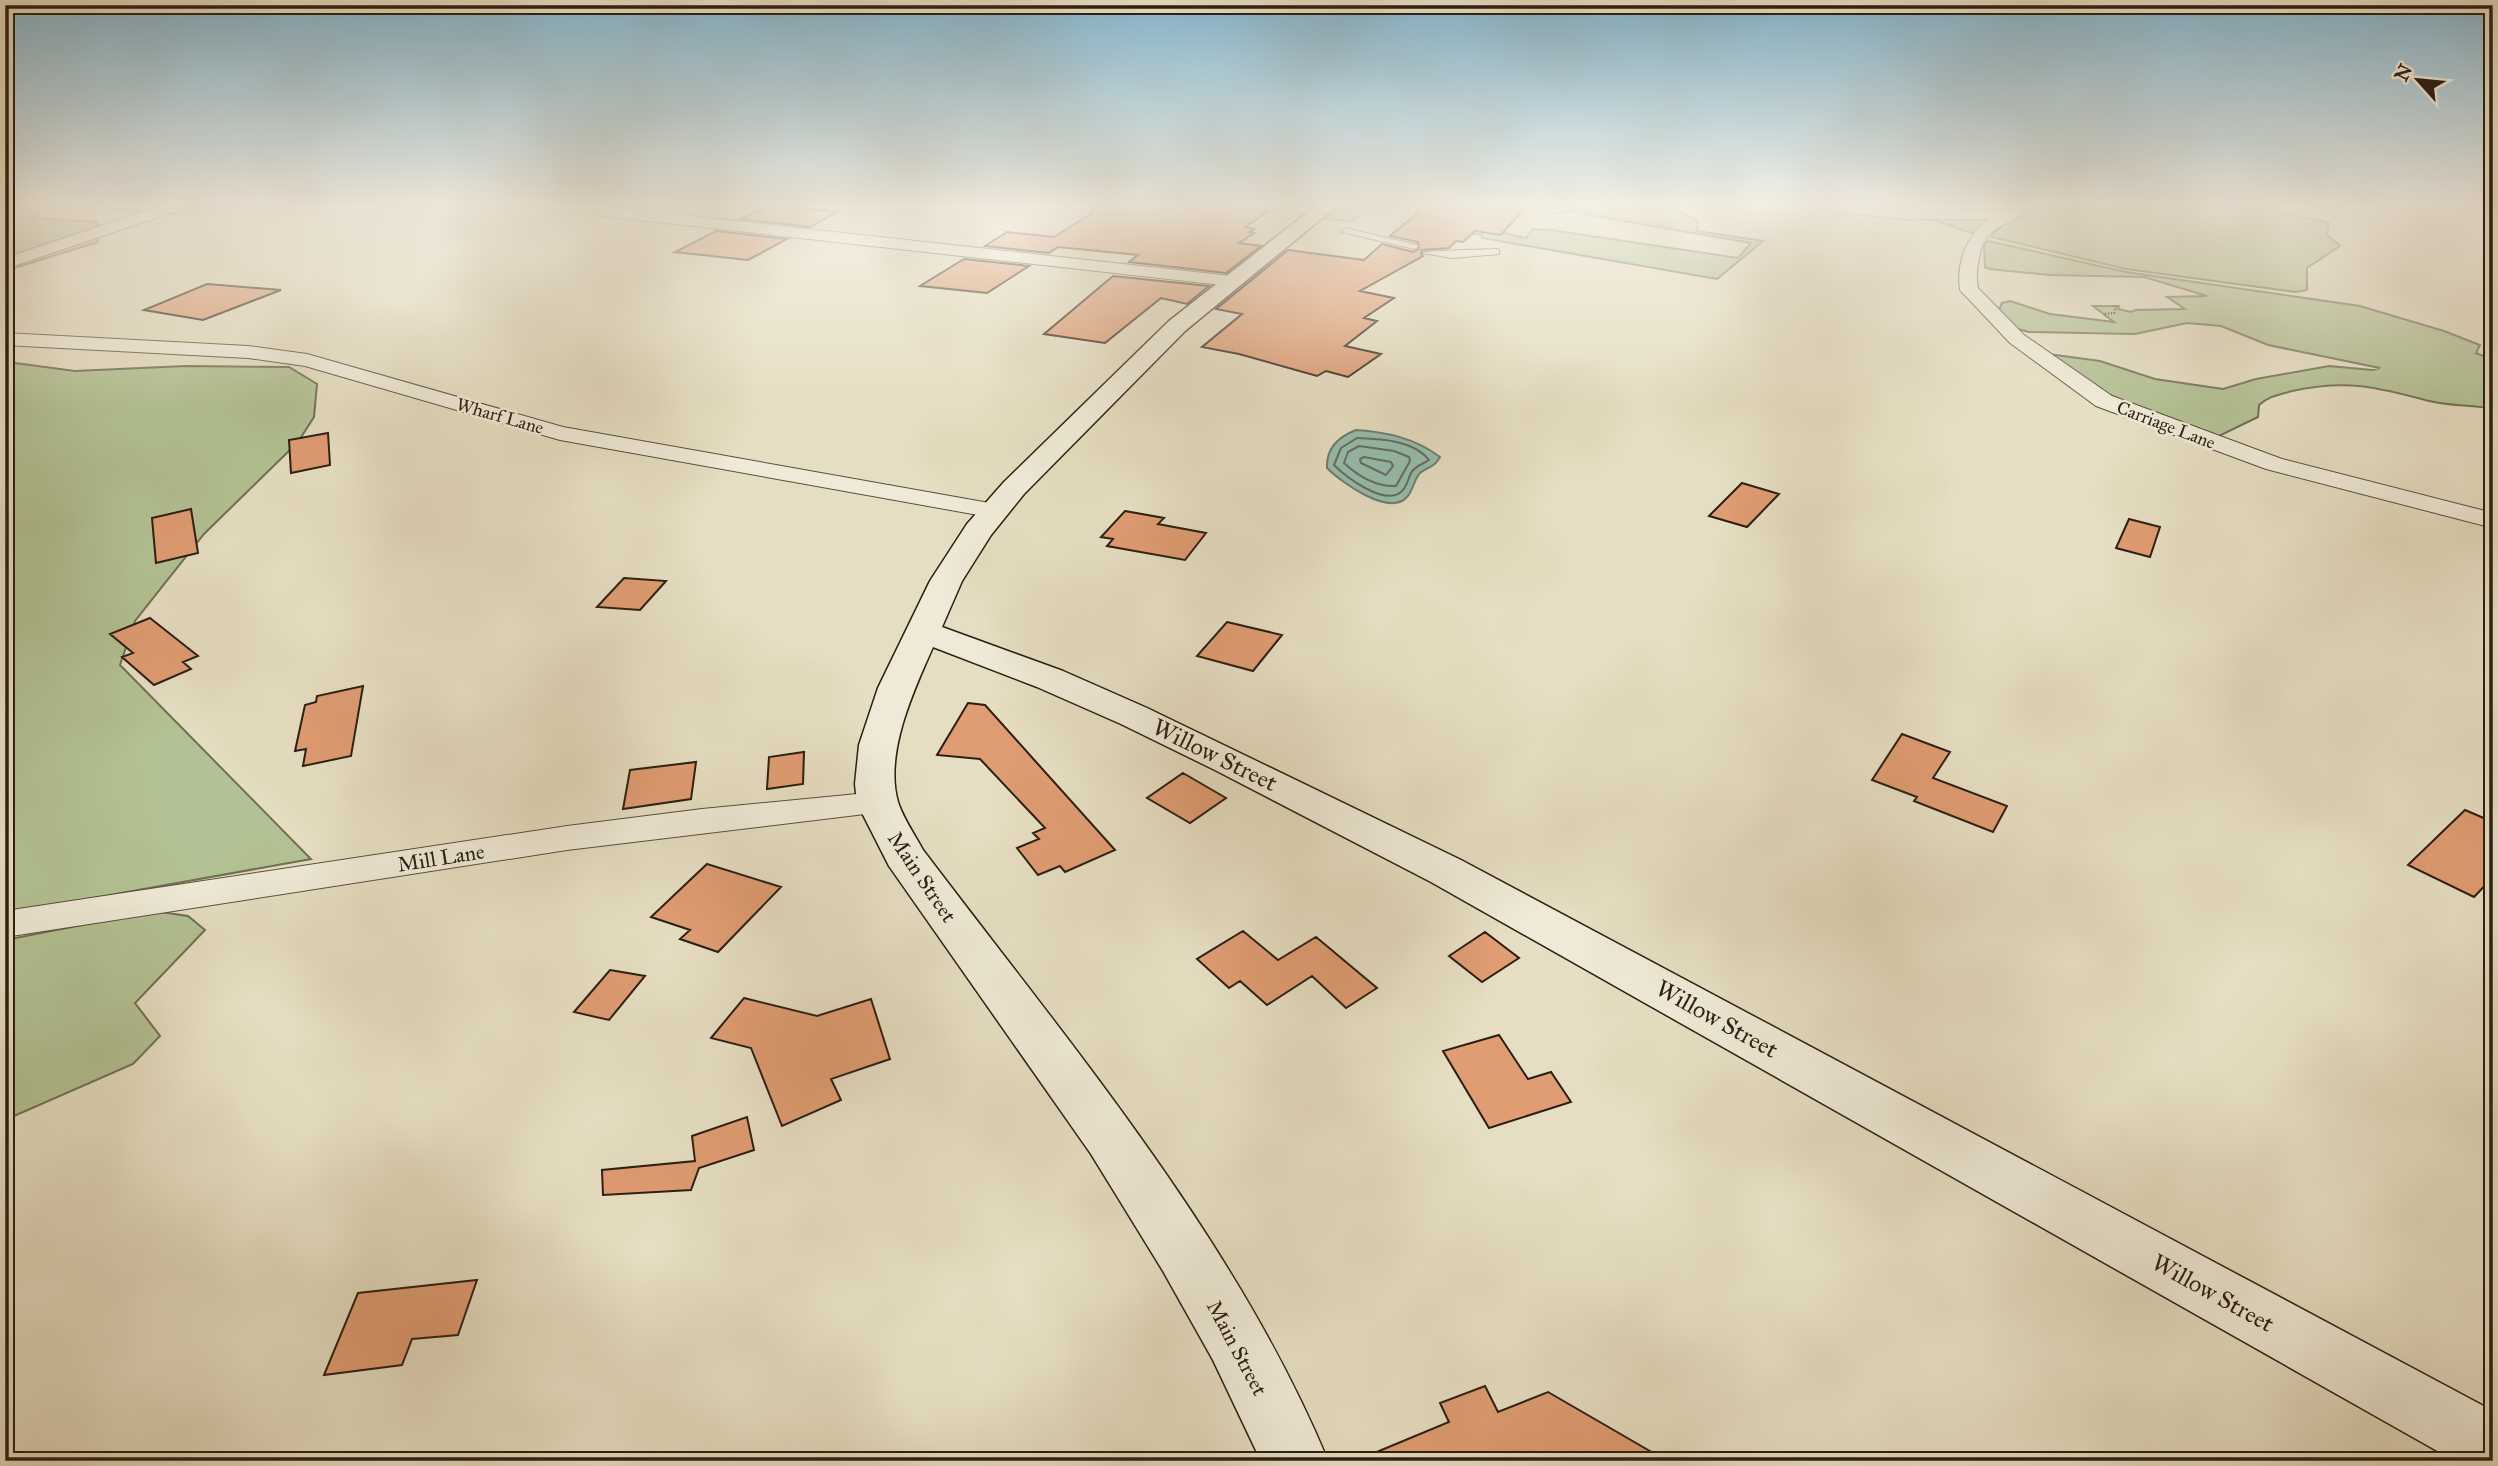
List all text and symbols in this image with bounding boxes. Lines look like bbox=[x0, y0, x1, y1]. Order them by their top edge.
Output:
north arrow bbox=[2382, 46, 2452, 116]
text: N bbox=[2389, 60, 2417, 85]
street label: Wharf Lane bbox=[454, 393, 546, 439]
street label: Carriage Lane bbox=[2113, 396, 2218, 455]
street label: Willow Street bbox=[1148, 712, 1283, 798]
street label: Main Street bbox=[882, 826, 962, 928]
street label: Mill Lane bbox=[396, 838, 487, 878]
street label: Willow Street bbox=[1651, 973, 1784, 1065]
street label: Willow Street bbox=[2147, 1247, 2280, 1339]
street label: Main Street bbox=[1201, 1296, 1273, 1401]

